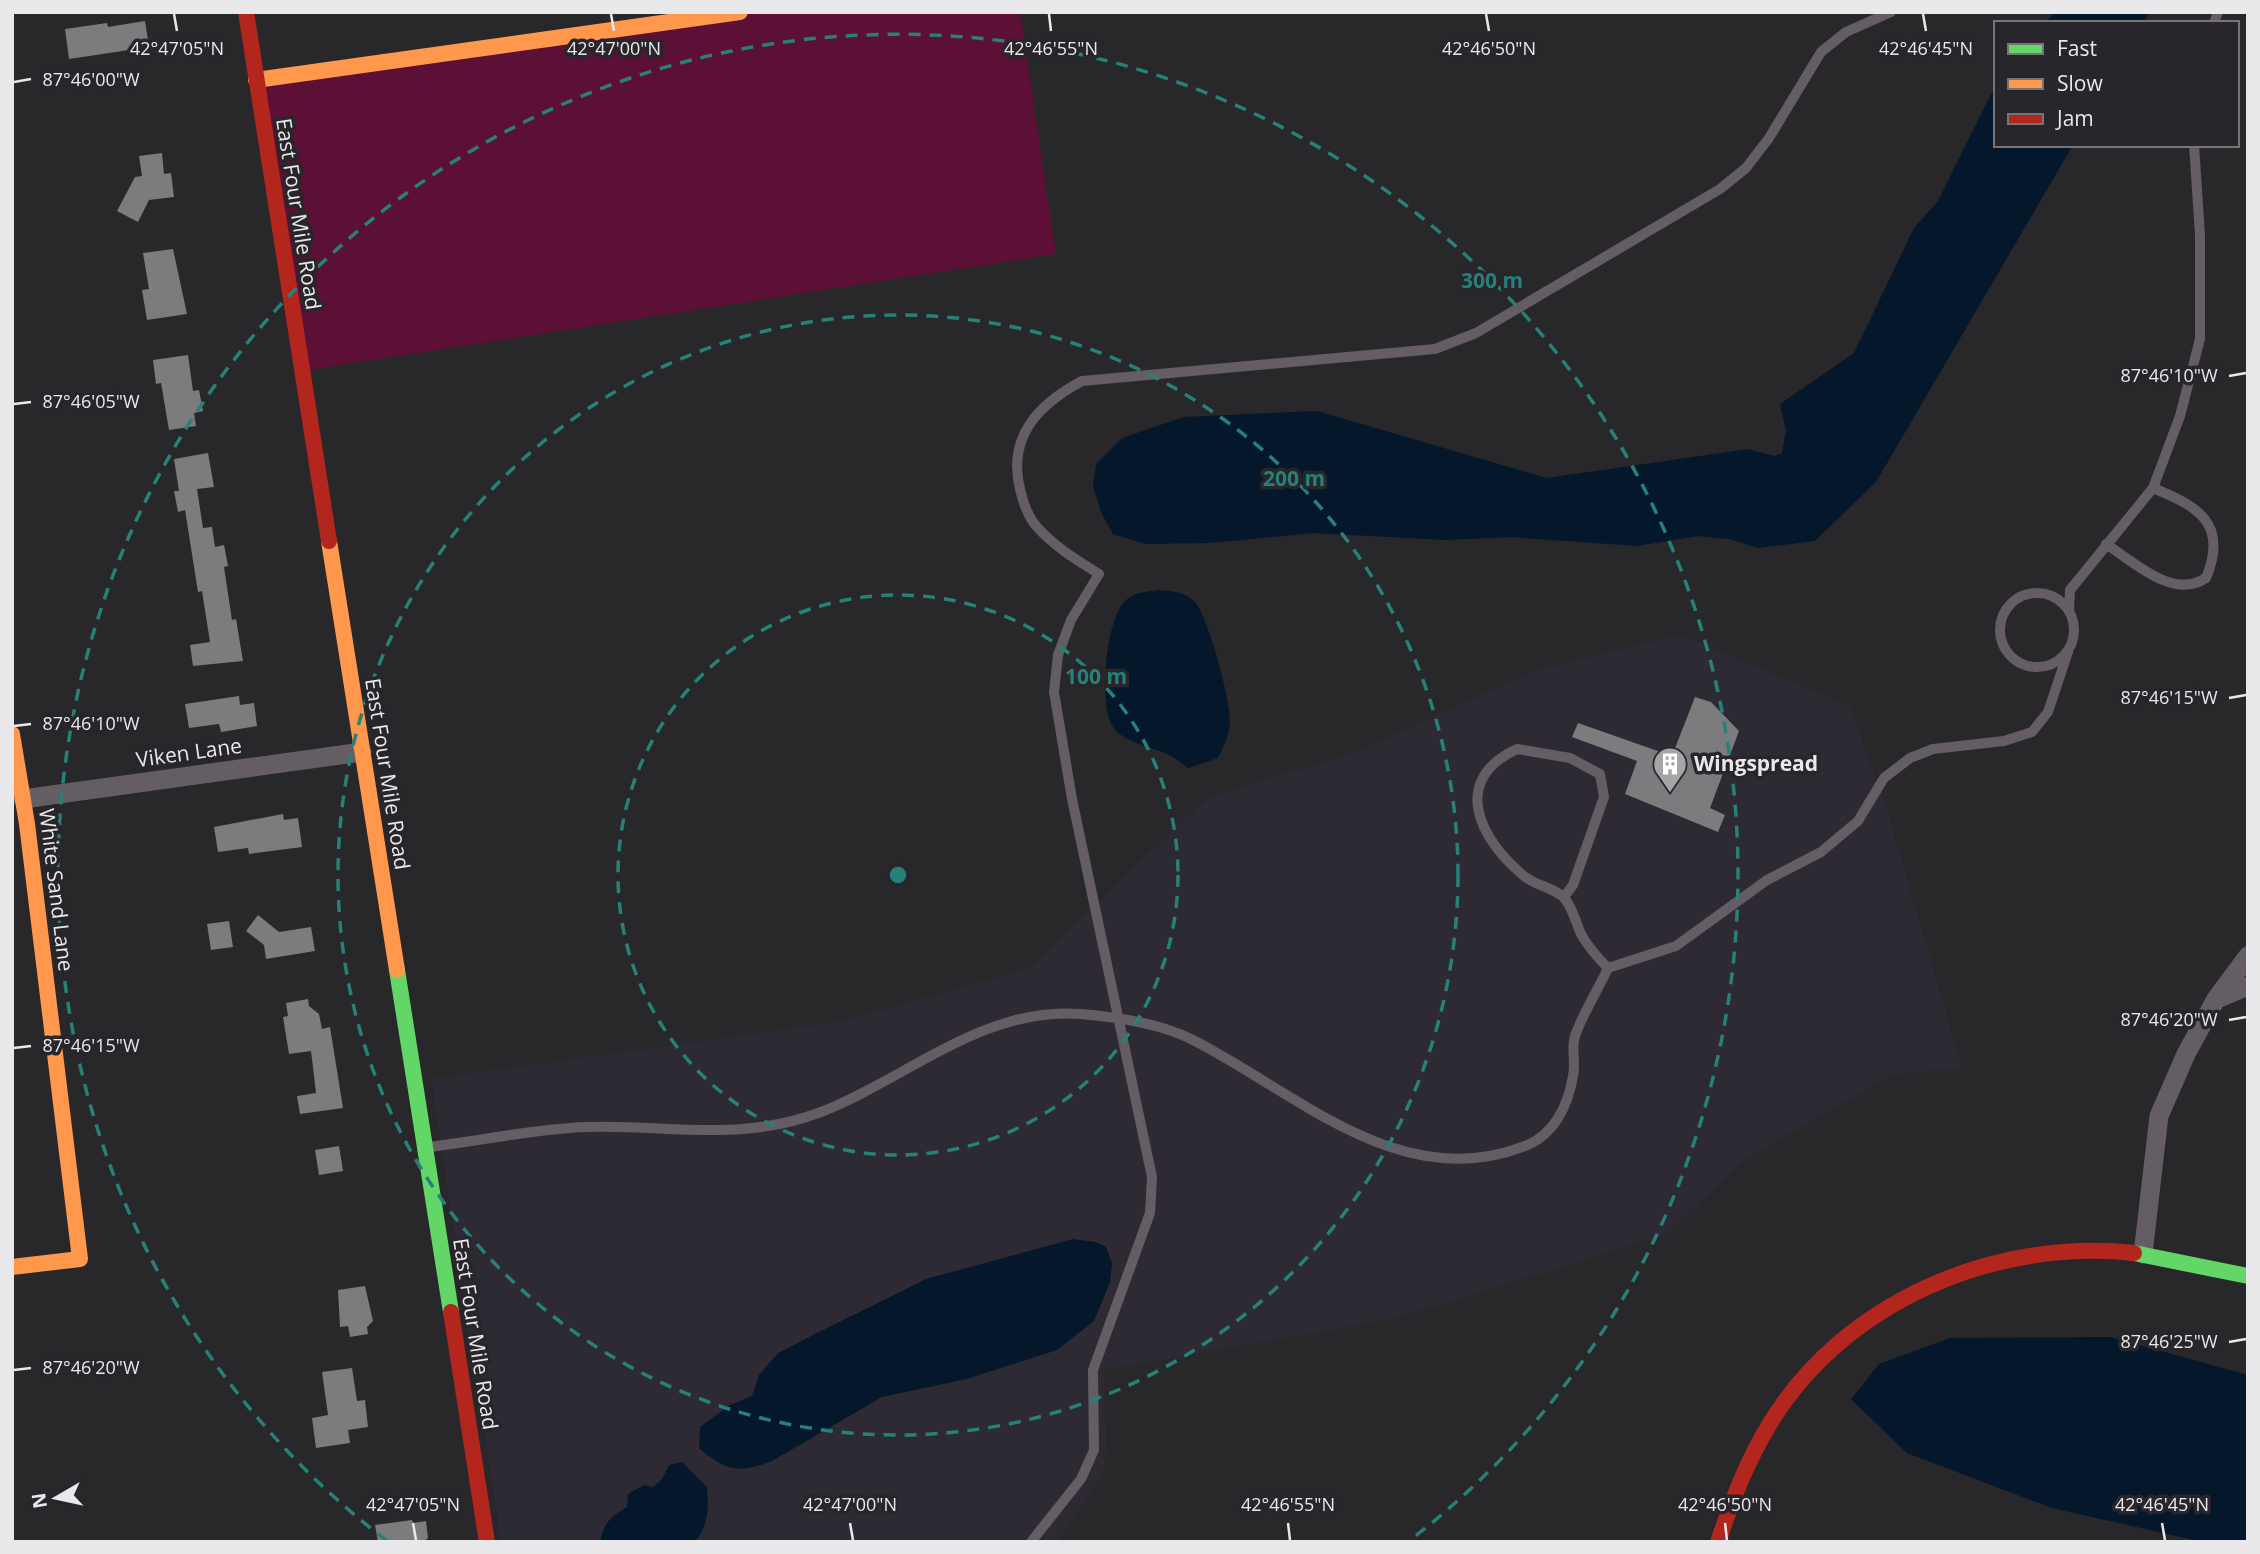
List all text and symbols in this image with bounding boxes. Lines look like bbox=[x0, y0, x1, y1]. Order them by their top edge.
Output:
legend bbox=[1994, 21, 2239, 147]
text: Fast bbox=[2057, 34, 2097, 62]
text: 42°47'05"N bbox=[130, 36, 224, 60]
text: 42°47'00"N bbox=[567, 36, 661, 60]
text: 42°46'55"N bbox=[1004, 36, 1098, 60]
text: 42°46'50"N bbox=[1442, 36, 1536, 60]
text: 42°46'45"N bbox=[1879, 36, 1973, 60]
text: 87°46'00"W bbox=[42, 67, 140, 91]
text: Slow bbox=[2057, 69, 2103, 97]
text: Jam bbox=[2055, 104, 2094, 132]
street label: East Four Mile Road bbox=[270, 116, 328, 312]
text: 300 m bbox=[1461, 266, 1523, 294]
text: 87°46'10"W bbox=[2120, 363, 2218, 387]
text: 87°46'05"W bbox=[42, 389, 140, 413]
text: 200 m bbox=[1263, 464, 1325, 492]
text: 100 m bbox=[1065, 662, 1127, 690]
street label: East Four Mile Road bbox=[359, 676, 417, 872]
text: 87°46'15"W bbox=[2120, 685, 2218, 709]
text: 87°46'10"W bbox=[42, 711, 140, 735]
street label: Viken Lane bbox=[134, 731, 243, 773]
building icon: Wingspread bbox=[1651, 745, 1689, 794]
place label: Wingspread bbox=[1694, 749, 1818, 777]
street label: White Sand Lane bbox=[33, 807, 81, 973]
centre of rings bbox=[886, 863, 910, 887]
text: 87°46'20"W bbox=[2120, 1007, 2218, 1031]
text: 87°46'15"W bbox=[42, 1033, 140, 1057]
street label: East Four Mile Road bbox=[447, 1236, 505, 1432]
text: 87°46'25"W bbox=[2120, 1329, 2218, 1353]
text: 87°46'20"W bbox=[42, 1355, 140, 1379]
north arrow bbox=[21, 1463, 91, 1533]
text: N bbox=[25, 1491, 53, 1510]
text: 42°47'05"N bbox=[366, 1492, 460, 1516]
text: 42°47'00"N bbox=[803, 1492, 897, 1516]
text: 42°46'55"N bbox=[1241, 1492, 1335, 1516]
text: 42°46'50"N bbox=[1678, 1492, 1772, 1516]
text: 42°46'45"N bbox=[2115, 1492, 2209, 1516]

